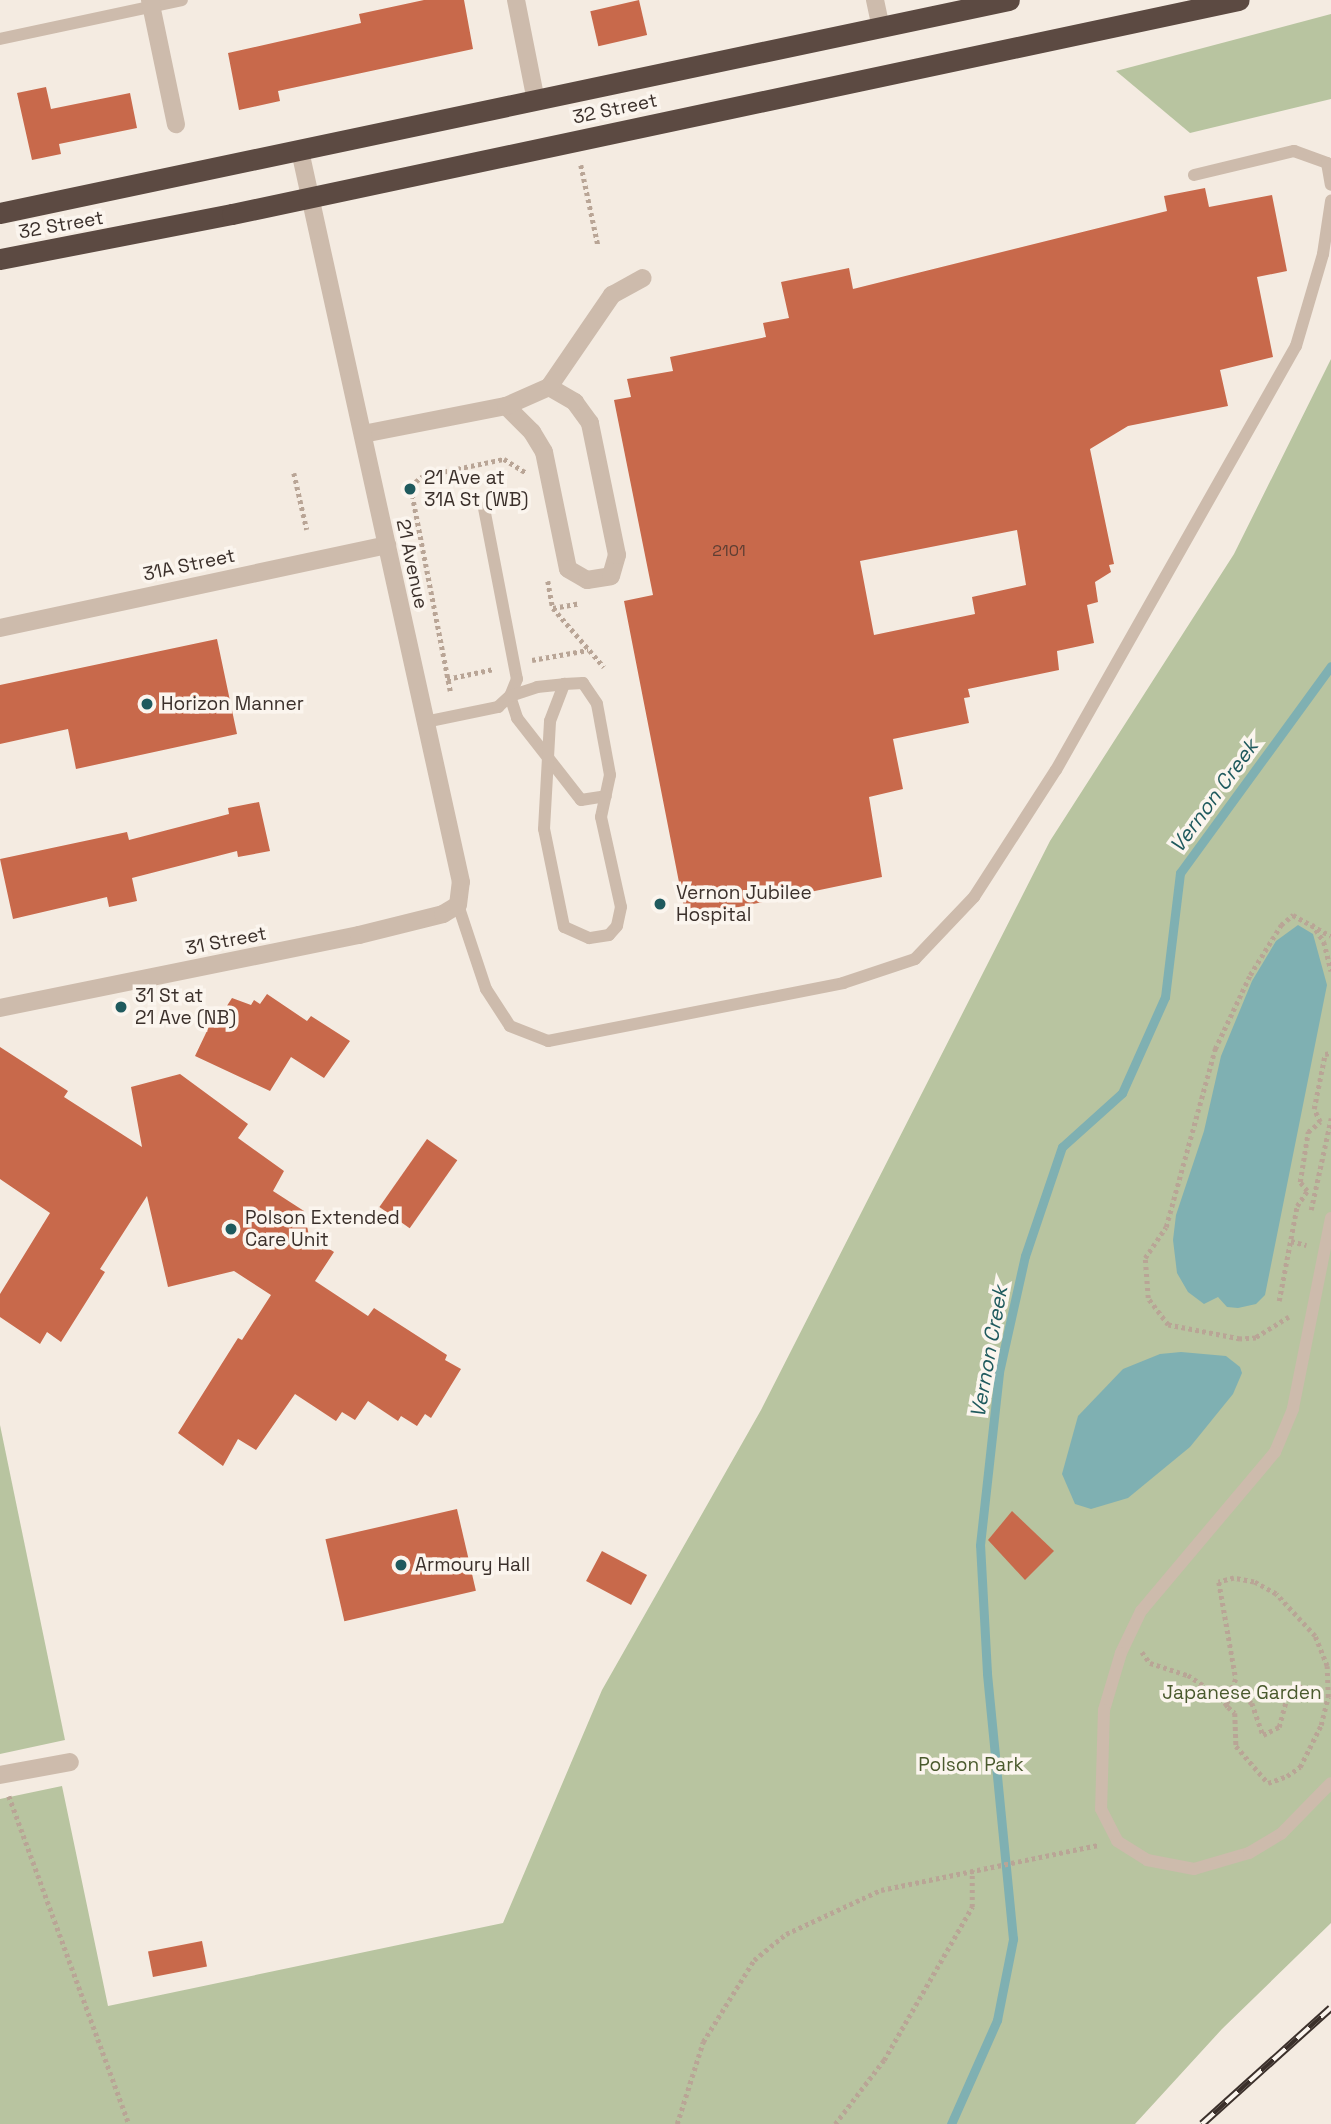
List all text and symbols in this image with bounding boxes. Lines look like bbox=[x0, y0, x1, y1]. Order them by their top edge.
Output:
street label: 32 Street bbox=[571, 89, 659, 129]
street label: 32 Street bbox=[17, 206, 105, 244]
place label: 21 Ave at 31A St (WB) bbox=[424, 467, 529, 511]
marker: 21 Ave at 31A St (WB) bbox=[402, 481, 418, 497]
street label: 21 Avenue bbox=[391, 517, 433, 611]
house number: 2101 bbox=[712, 541, 746, 561]
street label: 31A Street bbox=[141, 544, 237, 586]
place label: Horizon Manner bbox=[161, 693, 304, 715]
marker: Horizon Manner bbox=[139, 696, 155, 712]
water label: Vernon Creek bbox=[1164, 734, 1264, 858]
place label: Vernon Jubilee Hospital bbox=[676, 882, 812, 926]
marker: Vernon Jubilee Hospital bbox=[650, 894, 670, 914]
street label: 31 Street bbox=[184, 922, 268, 960]
place label: 31 St at 21 Ave (NB) bbox=[135, 985, 236, 1029]
marker: 31 St at 21 Ave (NB) bbox=[113, 999, 129, 1015]
place label: Polson Extended Care Unit bbox=[245, 1207, 400, 1251]
marker: Polson Extended Care Unit bbox=[223, 1221, 239, 1237]
water label: Vernon Creek bbox=[965, 1284, 1013, 1420]
place label: Armoury Hall bbox=[415, 1554, 530, 1576]
marker: Armoury Hall bbox=[393, 1557, 409, 1573]
park label: Japanese Garden bbox=[1162, 1682, 1322, 1704]
park label: Polson Park bbox=[918, 1754, 1024, 1776]

